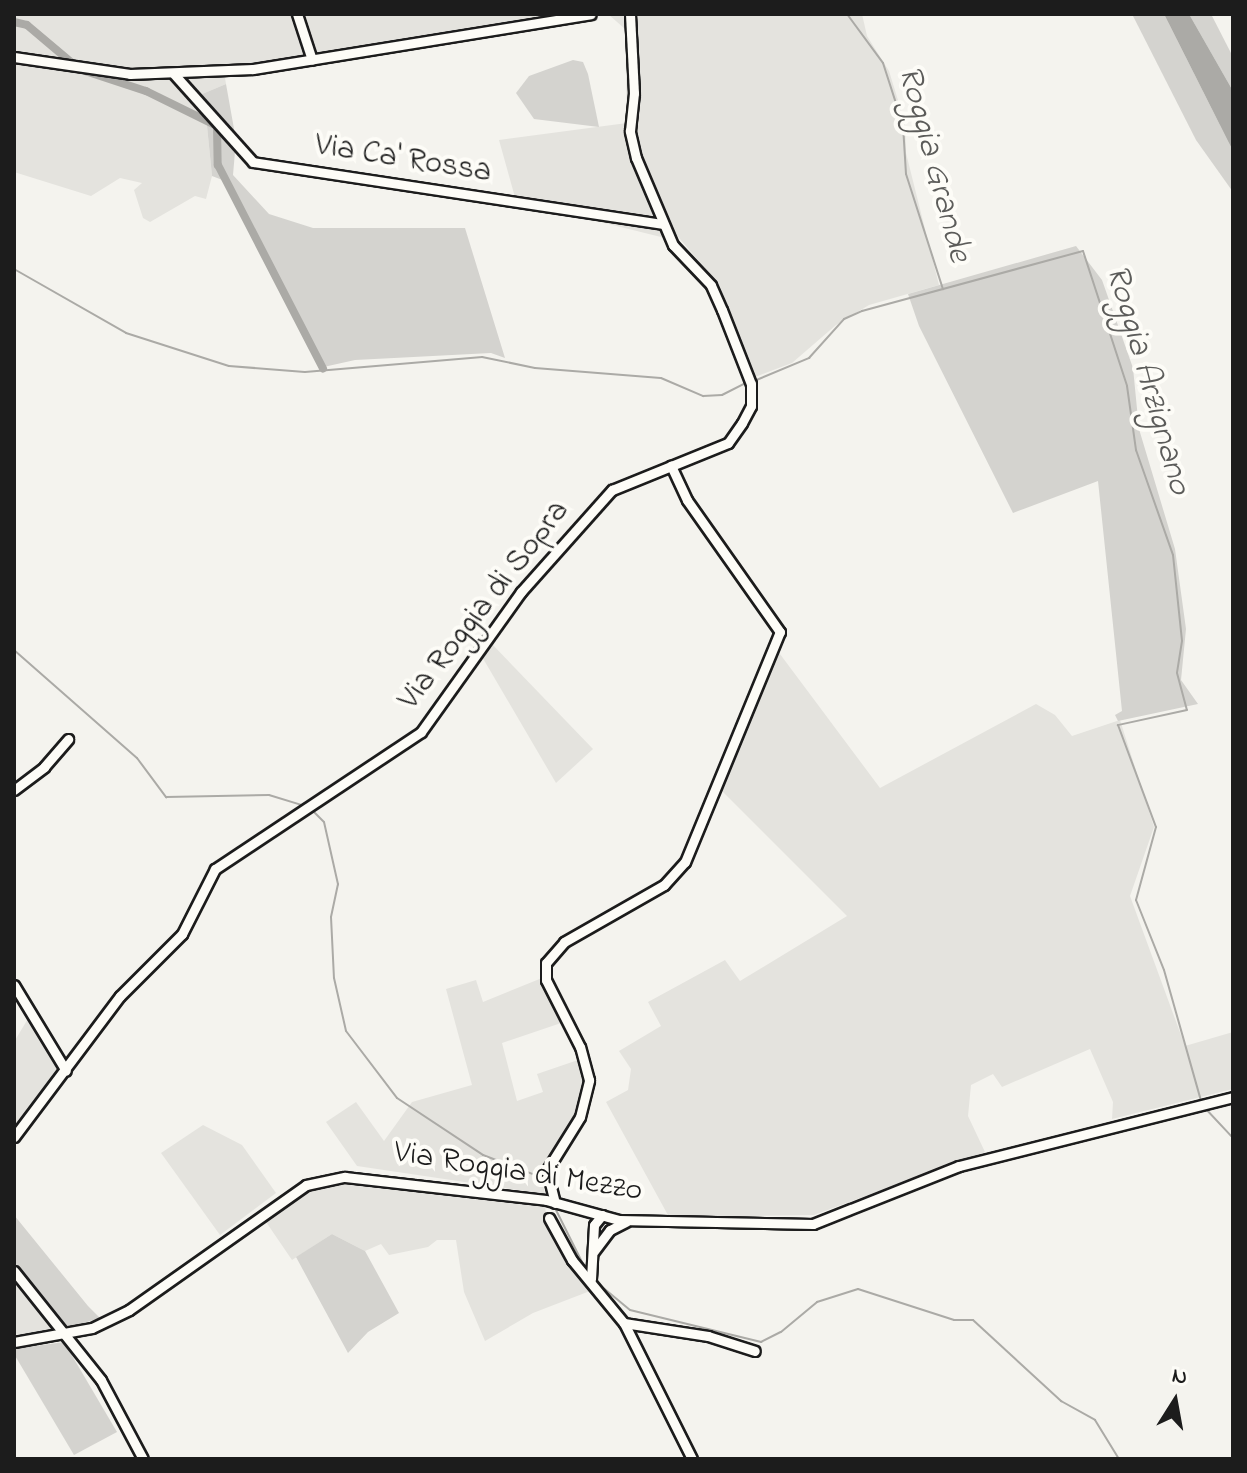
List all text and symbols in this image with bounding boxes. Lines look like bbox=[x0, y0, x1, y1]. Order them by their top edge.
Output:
water label: Roggia Grande bbox=[887, 61, 979, 267]
street label: Via Ca' Rossa bbox=[312, 127, 494, 193]
water label: Roggia Arzignano bbox=[1095, 261, 1199, 499]
street label: Via Roggia di Sopra bbox=[391, 494, 579, 718]
street label: Via Roggia di Mezzo bbox=[391, 1134, 645, 1212]
text: N bbox=[1169, 1360, 1190, 1395]
north arrow bbox=[1135, 1361, 1215, 1441]

